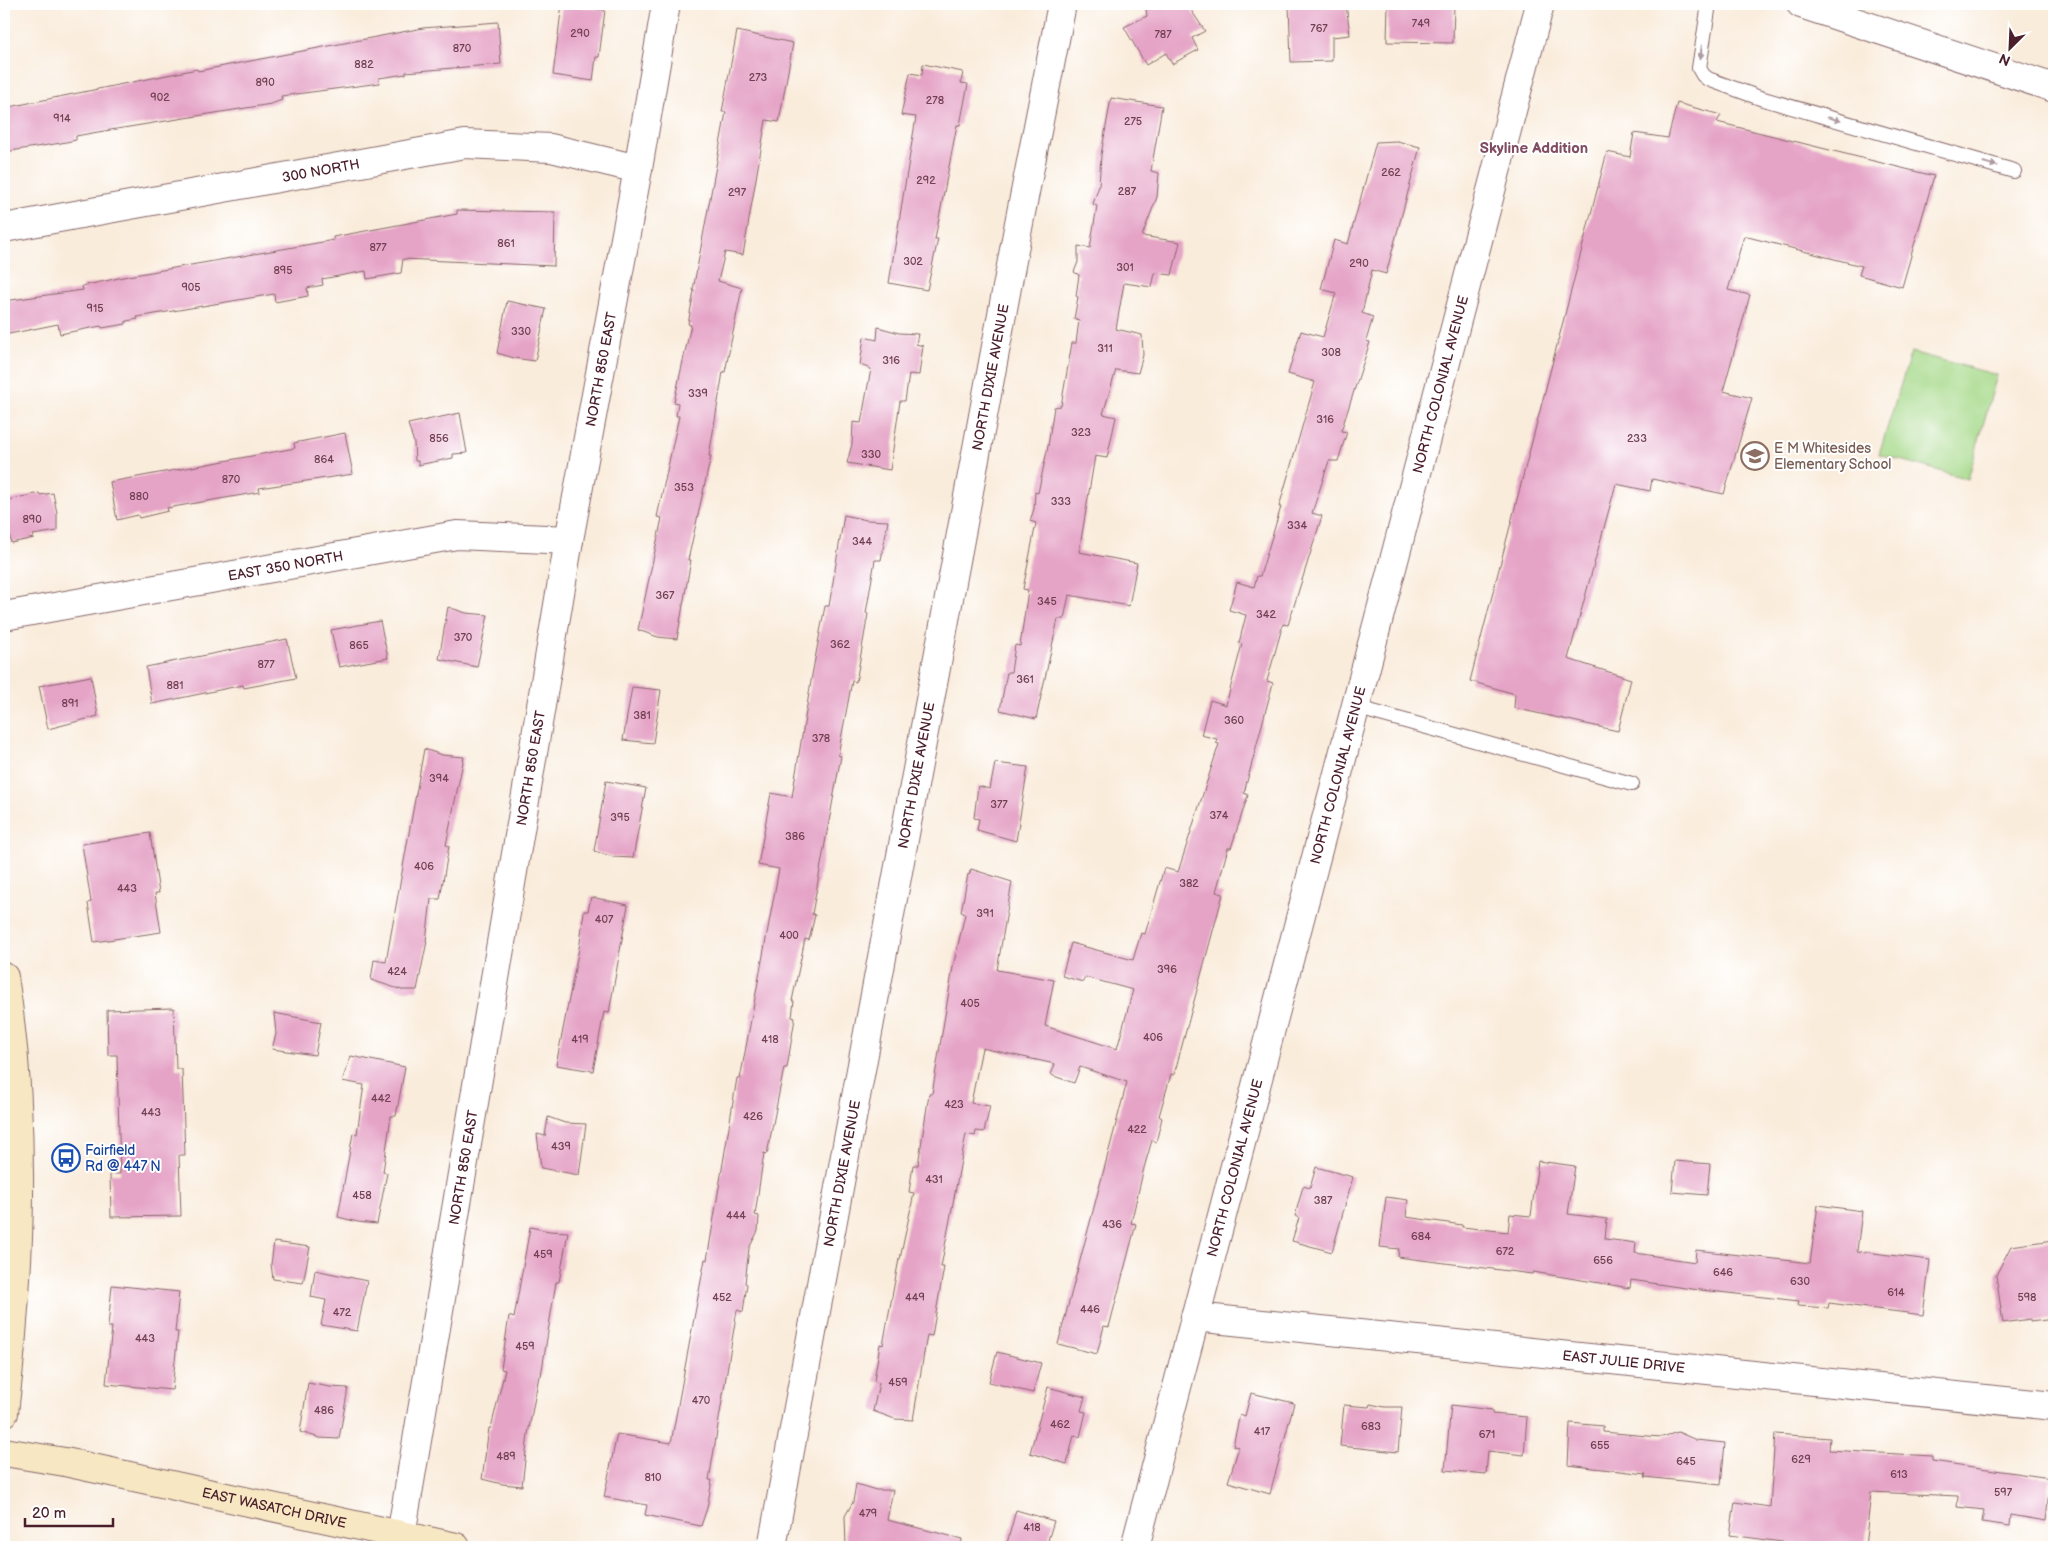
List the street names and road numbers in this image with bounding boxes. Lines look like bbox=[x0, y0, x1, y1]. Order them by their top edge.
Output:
street label: 300 NORTH bbox=[281, 155, 361, 186]
street label: NORTH COLONIAL AVENUE bbox=[1409, 294, 1472, 475]
street label: NORTH DIXIE AVENUE bbox=[968, 303, 1012, 452]
street label: NORTH 850 EAST bbox=[582, 310, 620, 428]
street label: EAST 350 NORTH bbox=[227, 547, 344, 584]
street label: NORTH COLONIAL AVENUE bbox=[1306, 684, 1369, 866]
street label: NORTH DIXIE AVENUE bbox=[894, 701, 938, 850]
street label: NORTH 850 EAST bbox=[512, 709, 549, 827]
street label: NORTH COLONIAL AVENUE bbox=[1203, 1077, 1266, 1259]
street label: NORTH DIXIE AVENUE bbox=[820, 1099, 864, 1248]
street label: NORTH 850 EAST bbox=[445, 1108, 481, 1226]
street label: EAST JULIE DRIVE bbox=[1562, 1347, 1686, 1376]
street label: EAST WASATCH DRIVE bbox=[200, 1484, 348, 1531]

